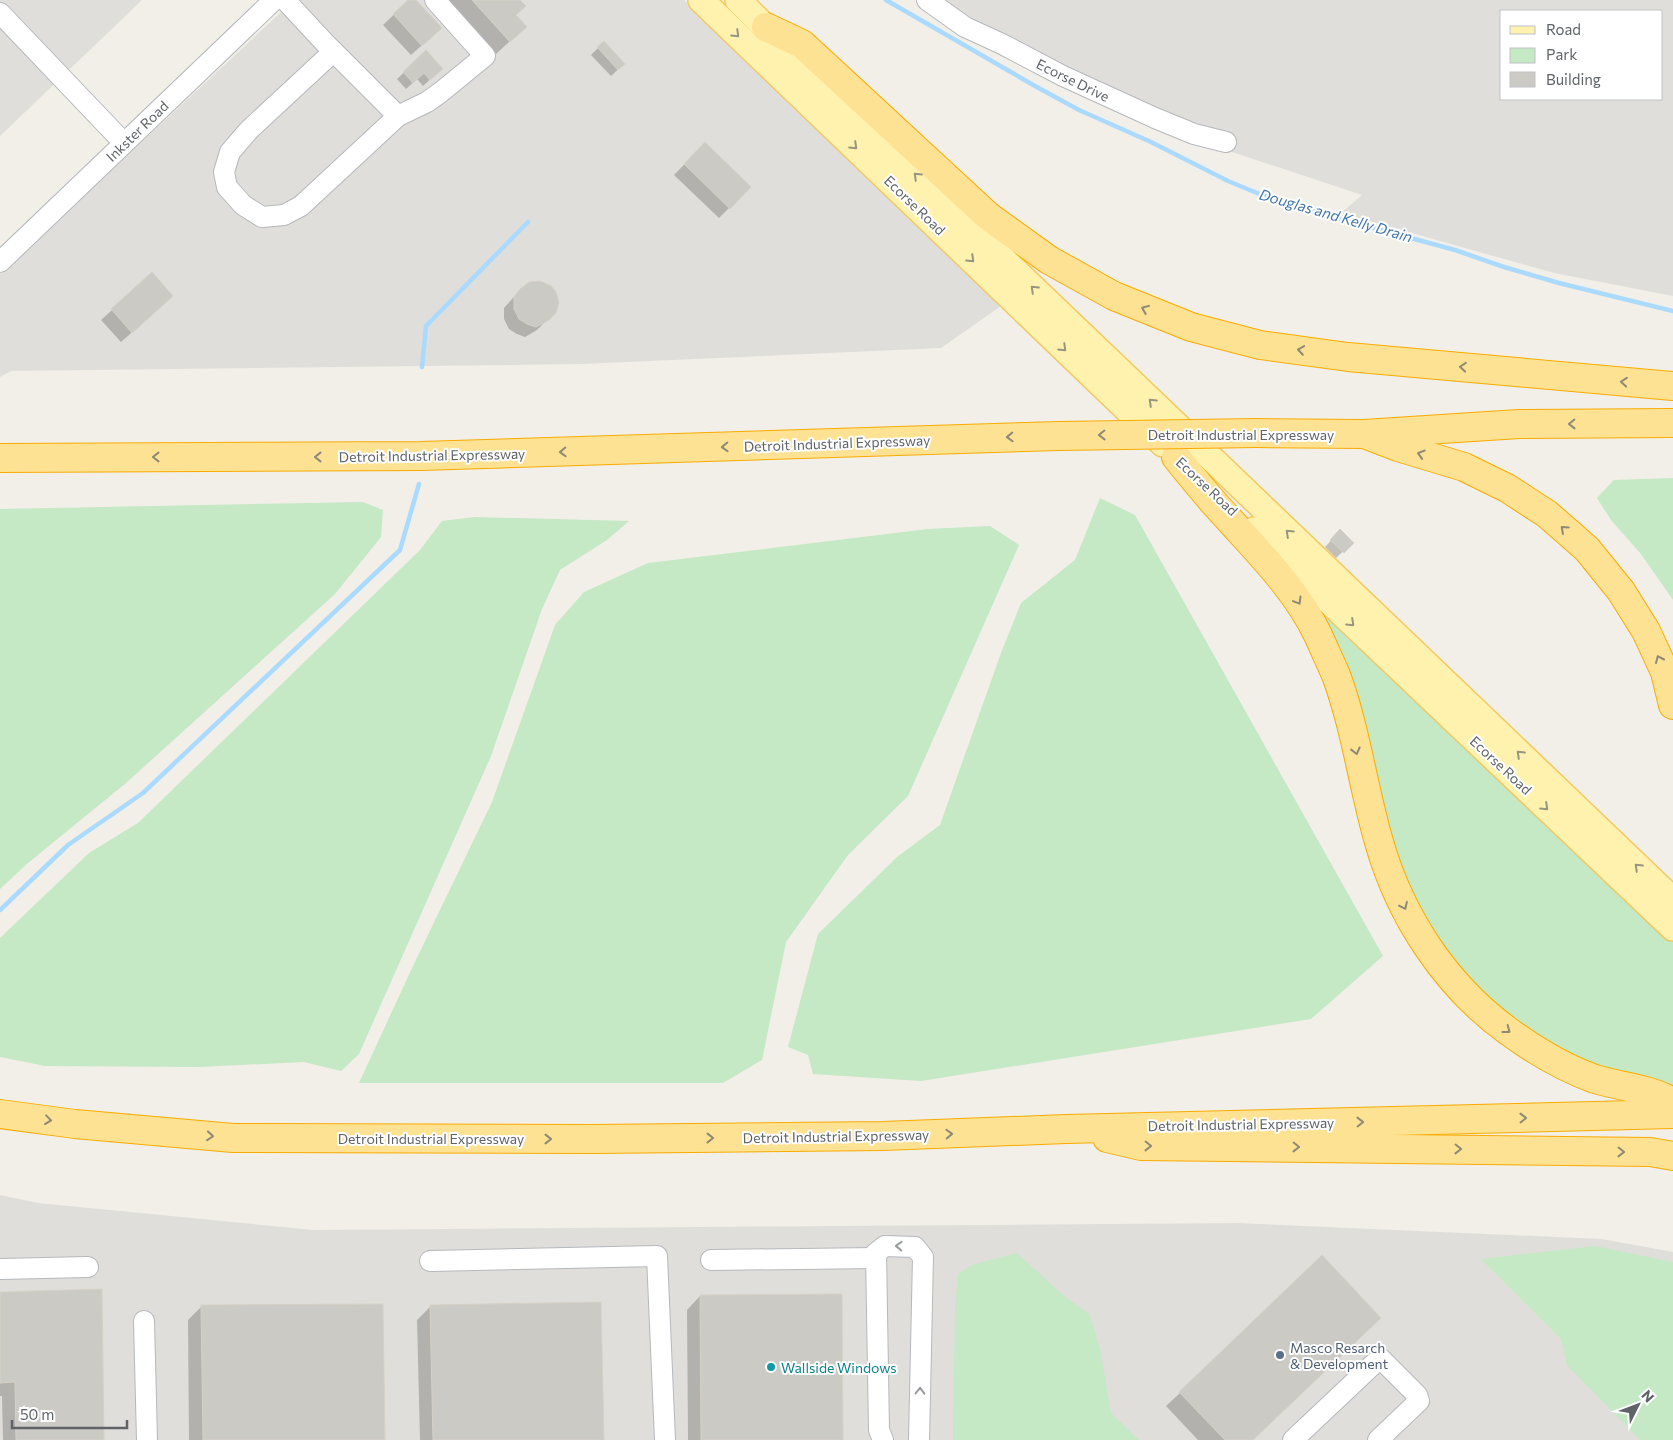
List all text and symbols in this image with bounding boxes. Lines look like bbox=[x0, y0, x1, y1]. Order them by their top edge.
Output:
legend bbox=[1500, 10, 1663, 100]
text: Road bbox=[1546, 20, 1581, 38]
one-way arrow bbox=[731, 28, 740, 37]
text: Park bbox=[1546, 45, 1577, 63]
street label: Ecorse Drive bbox=[1034, 55, 1112, 105]
text: Building bbox=[1546, 70, 1601, 88]
street label: Inkster Road bbox=[102, 97, 172, 165]
one-way arrow bbox=[848, 140, 857, 149]
street label: Ecorse Road bbox=[881, 172, 949, 238]
one-way arrow bbox=[913, 173, 922, 182]
water label: Douglas and Kelly Drain bbox=[1257, 184, 1415, 246]
one-way arrow bbox=[965, 253, 974, 262]
one-way arrow bbox=[1030, 286, 1039, 295]
one-way arrow bbox=[1141, 304, 1150, 315]
one-way arrow bbox=[1058, 342, 1067, 351]
one-way arrow bbox=[1297, 346, 1305, 356]
one-way arrow bbox=[1458, 362, 1466, 373]
one-way arrow bbox=[1620, 376, 1628, 387]
one-way arrow bbox=[1148, 399, 1157, 408]
one-way arrow bbox=[1568, 419, 1576, 429]
street label: Detroit Industrial Expressway bbox=[1148, 426, 1334, 443]
one-way arrow bbox=[1098, 430, 1106, 440]
street label: Detroit Industrial Expressway bbox=[743, 431, 931, 455]
one-way arrow bbox=[1006, 432, 1014, 443]
one-way arrow bbox=[721, 441, 729, 452]
street label: Detroit Industrial Expressway bbox=[339, 445, 525, 465]
one-way arrow bbox=[559, 447, 566, 457]
one-way arrow bbox=[1418, 449, 1426, 459]
one-way arrow bbox=[151, 452, 159, 462]
one-way arrow bbox=[314, 452, 322, 462]
street label: Ecorse Road bbox=[1173, 453, 1241, 519]
one-way arrow bbox=[1560, 526, 1569, 535]
one-way arrow bbox=[1286, 530, 1295, 539]
one-way arrow bbox=[1291, 595, 1301, 604]
one-way arrow bbox=[1345, 617, 1354, 626]
one-way arrow bbox=[1654, 655, 1665, 664]
street label: Ecorse Road bbox=[1467, 732, 1535, 798]
one-way arrow bbox=[1351, 747, 1361, 755]
one-way arrow bbox=[1517, 751, 1526, 760]
one-way arrow bbox=[1540, 801, 1549, 810]
one-way arrow bbox=[1634, 863, 1643, 872]
one-way arrow bbox=[1398, 901, 1408, 910]
one-way arrow bbox=[1501, 1024, 1510, 1032]
one-way arrow bbox=[1519, 1112, 1527, 1123]
one-way arrow bbox=[45, 1114, 53, 1125]
street label: Detroit Industrial Expressway bbox=[1148, 1114, 1334, 1134]
one-way arrow bbox=[1356, 1116, 1364, 1127]
street label: Detroit Industrial Expressway bbox=[743, 1126, 929, 1146]
one-way arrow bbox=[946, 1128, 954, 1139]
one-way arrow bbox=[206, 1130, 214, 1141]
street label: Detroit Industrial Expressway bbox=[338, 1130, 524, 1147]
one-way arrow bbox=[706, 1133, 714, 1143]
one-way arrow bbox=[544, 1134, 552, 1144]
one-way arrow bbox=[1144, 1141, 1152, 1151]
one-way arrow bbox=[1292, 1142, 1300, 1152]
one-way arrow bbox=[1455, 1144, 1463, 1155]
one-way arrow bbox=[1618, 1147, 1625, 1157]
one-way arrow bbox=[895, 1241, 903, 1252]
place label: Masco Resarch & Development bbox=[1290, 1339, 1389, 1372]
marker: Masco Resarch & Development bbox=[1274, 1349, 1286, 1361]
place label: Wallside Windows bbox=[781, 1359, 897, 1376]
marker: Wallside Windows bbox=[765, 1361, 777, 1373]
north arrow bbox=[1613, 1380, 1663, 1430]
text: N bbox=[1638, 1386, 1658, 1406]
one-way arrow bbox=[915, 1387, 925, 1395]
scale bar bbox=[12, 1398, 128, 1430]
text: 50 m bbox=[20, 1405, 54, 1423]

